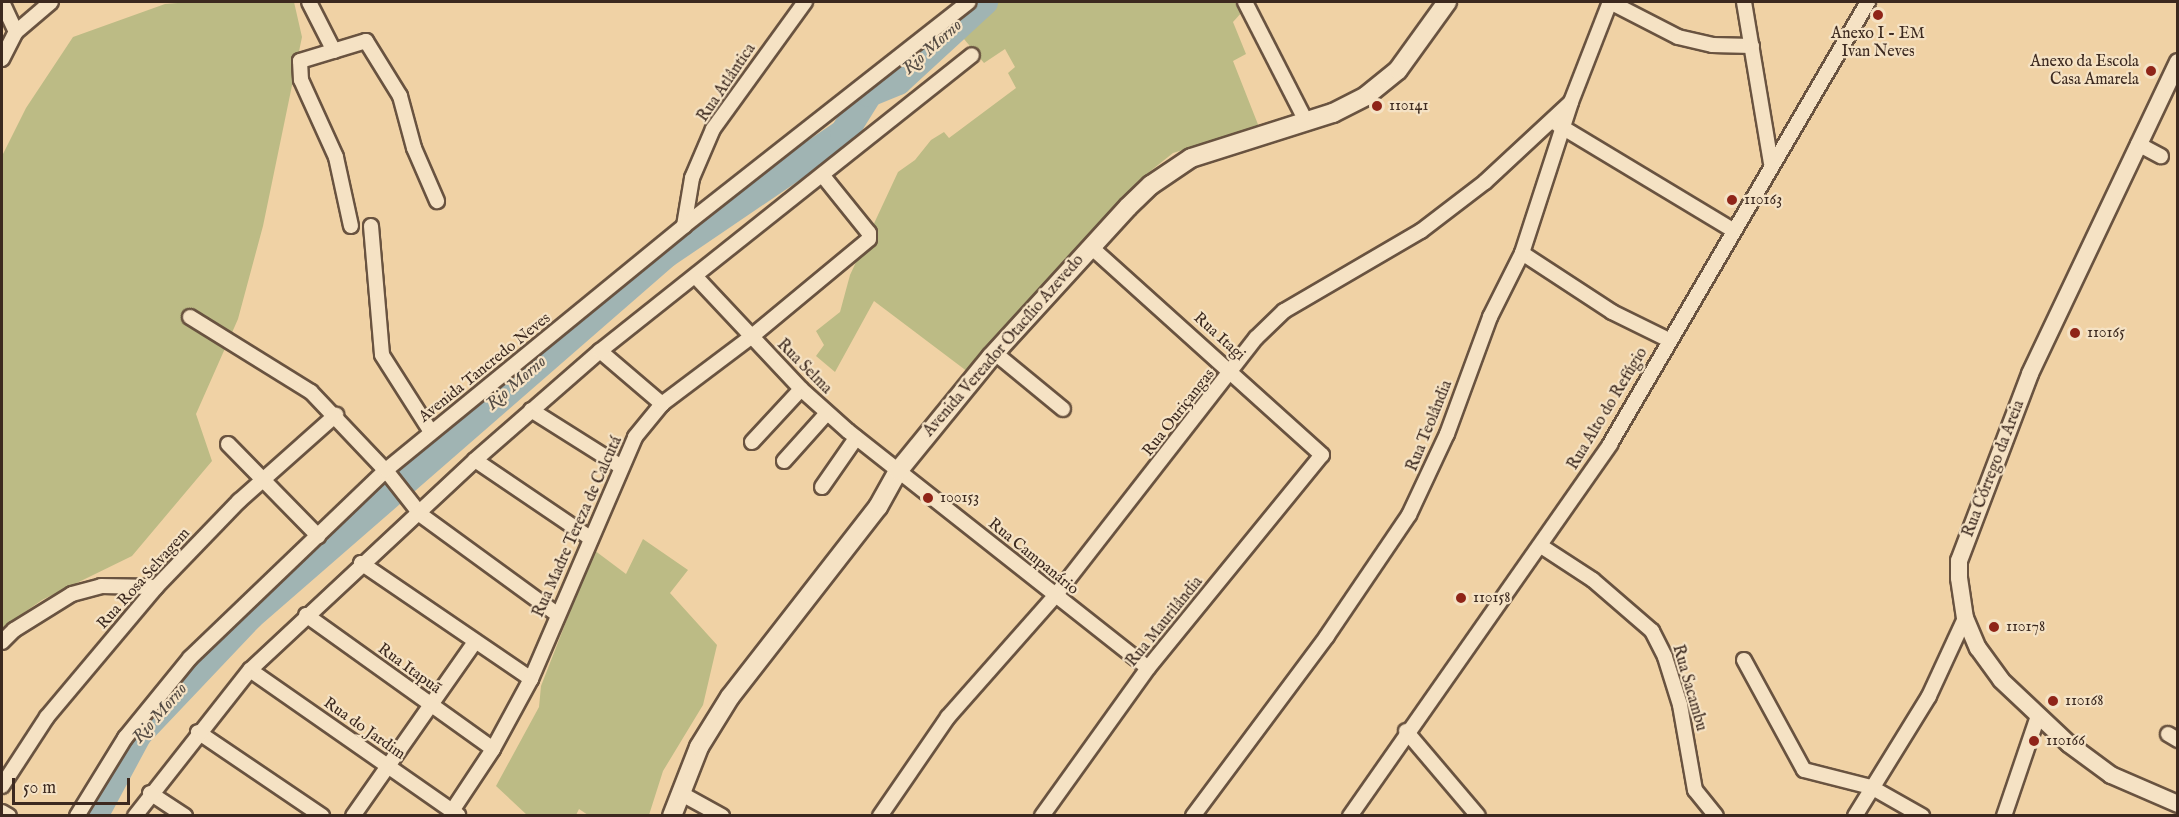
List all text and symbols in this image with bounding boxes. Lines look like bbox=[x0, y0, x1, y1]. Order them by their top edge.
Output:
marker: Anexo I - EM Ivan Neves bbox=[1871, 8, 1885, 22]
water label: Rio Morno bbox=[899, 16, 967, 80]
place label: Anexo I - EM Ivan Neves bbox=[1831, 24, 1925, 62]
street label: Rua Atlântica bbox=[694, 40, 760, 126]
place label: Anexo da Escola Casa Amarela bbox=[2030, 52, 2139, 90]
marker: Anexo da Escola Casa Amarela bbox=[2144, 64, 2158, 78]
place label: 110141 bbox=[1389, 96, 1428, 116]
marker: 110141 bbox=[1370, 99, 1384, 113]
place label: 110163 bbox=[1744, 190, 1782, 210]
marker: 110163 bbox=[1725, 193, 1739, 207]
street label: Avenida Vereador Otacílio Azevedo bbox=[920, 251, 1088, 441]
street label: Avenida Tancredo Neves bbox=[415, 309, 555, 427]
street label: Rua Itagi bbox=[1189, 309, 1249, 365]
place label: 110165 bbox=[2087, 323, 2125, 343]
marker: 110165 bbox=[2068, 326, 2082, 340]
street label: Rua Selma bbox=[772, 335, 836, 399]
street label: Rua Alto do Refúgio bbox=[1564, 344, 1652, 474]
water label: Rio Morno bbox=[482, 352, 552, 416]
street label: Rua Ouriçangas bbox=[1139, 365, 1219, 461]
street label: Rua Teolândia bbox=[1403, 378, 1457, 474]
street label: Rua Córrego da Areia bbox=[1959, 398, 2029, 540]
street label: Rua Madre Tereza de Calcutá bbox=[529, 433, 627, 621]
place label: 100153 bbox=[940, 488, 979, 508]
marker: 100153 bbox=[921, 491, 935, 505]
street label: Rua Campanário bbox=[984, 515, 1082, 599]
street label: Rua Rosa Selvagem bbox=[94, 524, 194, 634]
street label: Rua Maurilândia bbox=[1123, 573, 1207, 671]
place label: 110158 bbox=[1473, 588, 1511, 608]
marker: 110158 bbox=[1454, 591, 1468, 605]
place label: 110178 bbox=[2006, 617, 2045, 637]
marker: 110178 bbox=[1987, 620, 2001, 634]
street label: Rua Itapuã bbox=[374, 640, 444, 698]
street label: Rua Sacambu bbox=[1668, 643, 1710, 733]
water label: Rio Morno bbox=[129, 679, 193, 749]
place label: 110168 bbox=[2065, 691, 2104, 711]
street label: Rua do Jardim bbox=[319, 694, 409, 764]
marker: 110168 bbox=[2046, 694, 2060, 708]
place label: 110166 bbox=[2046, 731, 2085, 751]
marker: 110166 bbox=[2027, 734, 2041, 748]
scale bar bbox=[15, 766, 134, 804]
text: 50 m bbox=[23, 777, 56, 800]

